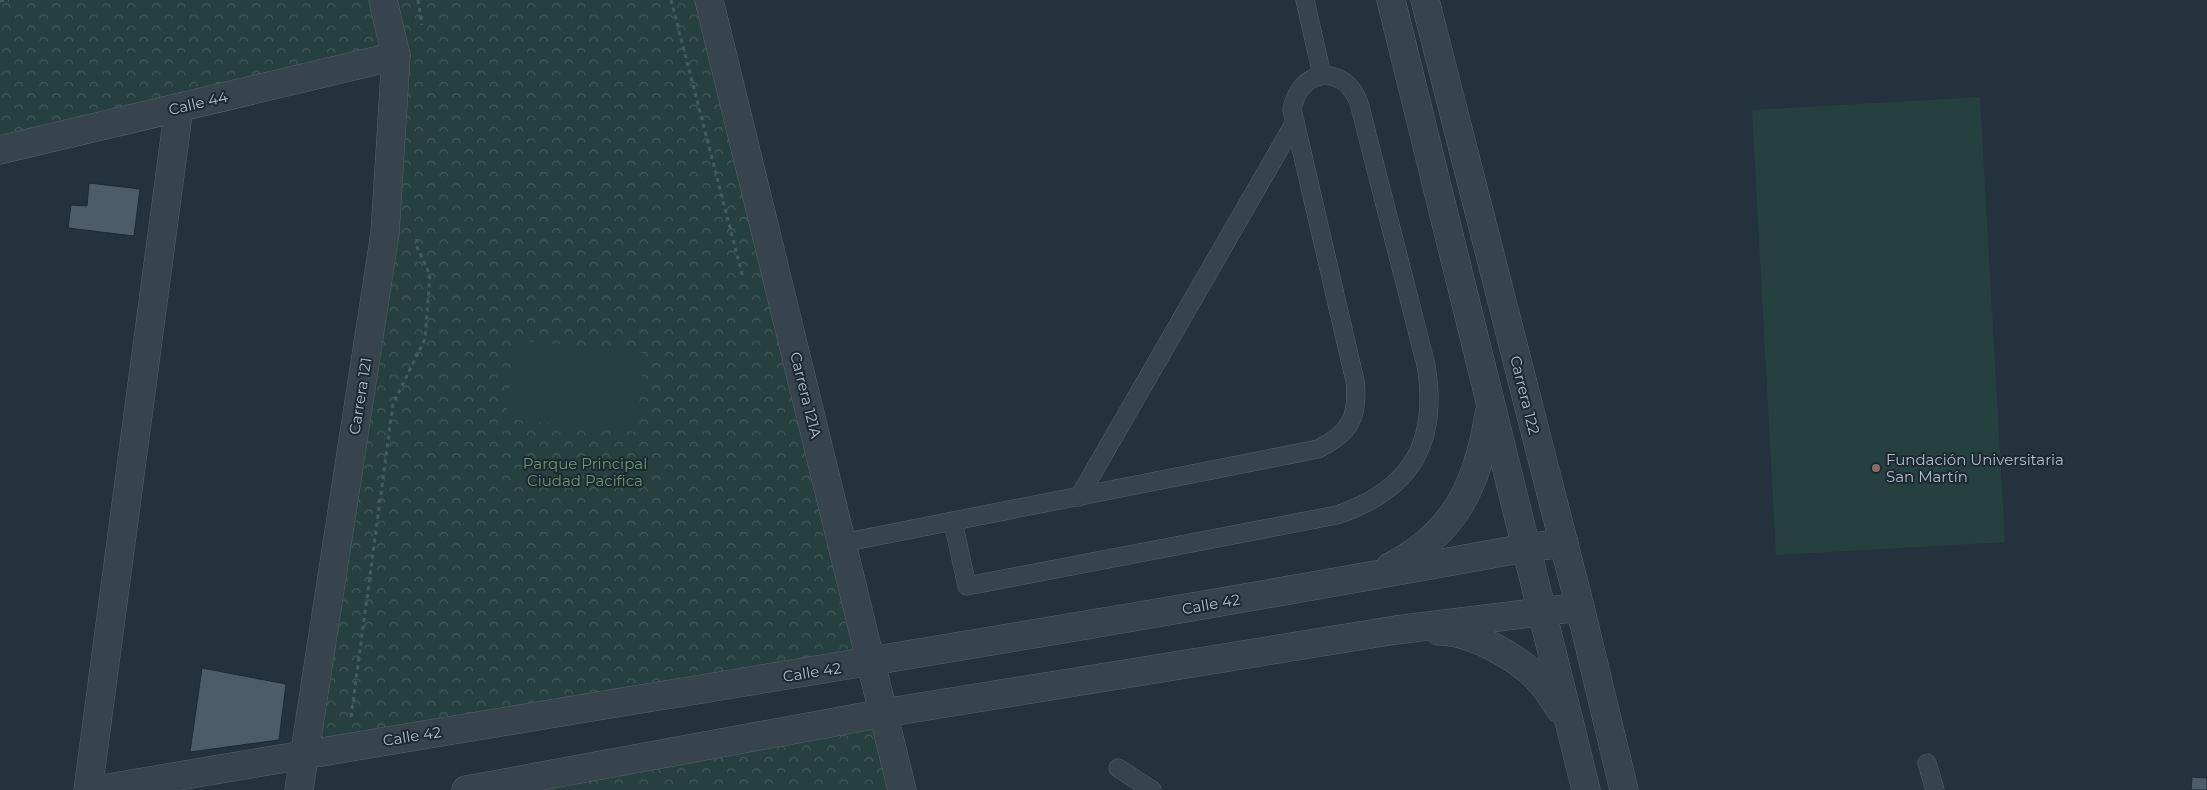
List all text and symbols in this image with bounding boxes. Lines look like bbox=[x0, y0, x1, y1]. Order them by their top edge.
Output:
street label: Calle 44 bbox=[167, 87, 230, 119]
street label: Carrera 121A bbox=[786, 350, 826, 440]
street label: Carrera 122 bbox=[1506, 354, 1544, 436]
street label: Carrera 121 bbox=[345, 356, 375, 436]
place label: Fundación Universitaria San Martín bbox=[1886, 450, 2064, 486]
park label: Parque Principal Ciudad Pacifica bbox=[523, 454, 647, 490]
marker: Fundación Universitaria San Martín bbox=[1870, 462, 1882, 474]
street label: Calle 42 bbox=[1180, 590, 1242, 618]
street label: Calle 42 bbox=[781, 658, 843, 686]
street label: Calle 42 bbox=[381, 722, 443, 750]

